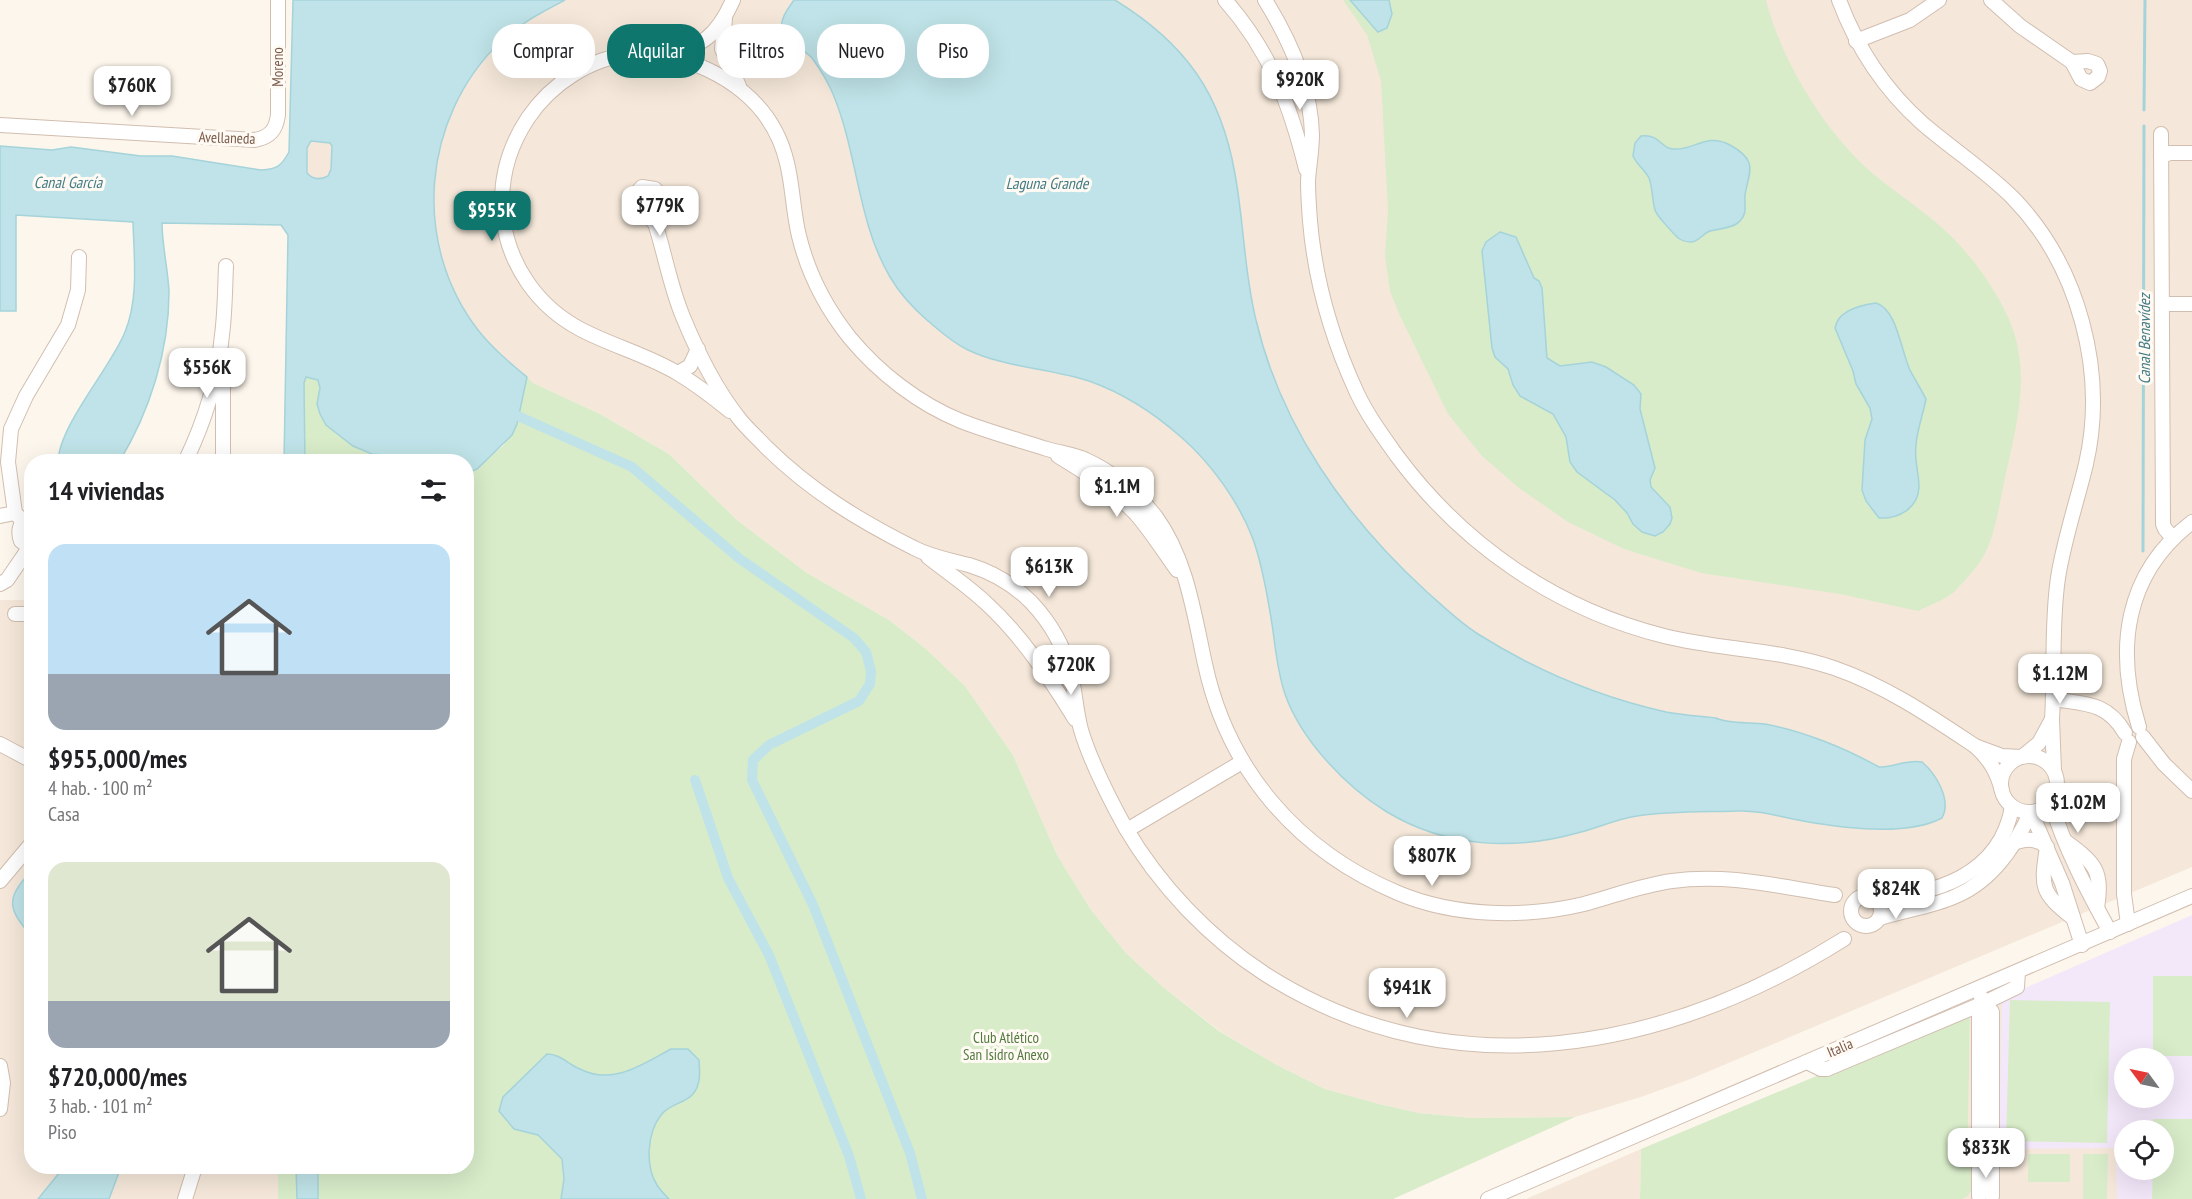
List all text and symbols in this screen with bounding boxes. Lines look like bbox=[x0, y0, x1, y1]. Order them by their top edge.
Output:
chip: Comprar bbox=[492, 24, 595, 78]
chip: Alquilar bbox=[607, 24, 705, 78]
chip: Filtros bbox=[717, 24, 805, 78]
chip: Nuevo bbox=[817, 24, 905, 78]
chip: Piso bbox=[917, 24, 989, 78]
street label: Moreno bbox=[268, 47, 287, 87]
pin: $920K bbox=[1258, 60, 1342, 111]
pin: $760K bbox=[90, 66, 174, 117]
text: $920K bbox=[1276, 66, 1324, 92]
text: $760K bbox=[108, 72, 156, 98]
street label: Avellaneda bbox=[198, 127, 256, 148]
water label: Canal García bbox=[34, 172, 104, 192]
water label: Laguna Grande bbox=[1006, 173, 1090, 193]
pin: $779K bbox=[618, 186, 702, 237]
pin: $955K bbox=[450, 191, 534, 242]
text: $779K bbox=[636, 192, 684, 218]
text: $955K bbox=[468, 197, 516, 223]
water label: Canal Benavídez bbox=[2134, 292, 2154, 384]
pin: $556K bbox=[165, 348, 249, 399]
text: $556K bbox=[183, 354, 231, 380]
pin: $1.1M bbox=[1075, 467, 1159, 518]
text: $1.1M bbox=[1094, 473, 1140, 499]
text: 14 viviendas bbox=[48, 474, 164, 507]
icon: filters bbox=[417, 474, 450, 507]
pin: $613K bbox=[1007, 547, 1091, 598]
text: $613K bbox=[1025, 553, 1073, 579]
icon: home bbox=[195, 583, 303, 691]
pin: $720K bbox=[1029, 645, 1113, 696]
text: $720K bbox=[1047, 651, 1095, 677]
pin: $1.12M bbox=[2011, 654, 2109, 705]
text: $1.12M bbox=[2032, 660, 2088, 686]
text: $955,000/mes bbox=[48, 742, 187, 775]
text: 4 hab. · 100 m² bbox=[48, 775, 153, 801]
pin: $1.02M bbox=[2029, 783, 2127, 834]
text: $1.02M bbox=[2050, 789, 2106, 815]
text: Casa bbox=[48, 801, 80, 827]
pin: $807K bbox=[1390, 836, 1474, 887]
text: $807K bbox=[1408, 842, 1456, 868]
pin: $824K bbox=[1854, 869, 1938, 920]
text: $824K bbox=[1872, 875, 1920, 901]
icon: home bbox=[195, 901, 303, 1009]
pin: $941K bbox=[1365, 968, 1449, 1019]
text: $941K bbox=[1383, 974, 1431, 1000]
park label: Club Atlético San Isidro Anexo bbox=[963, 1028, 1049, 1064]
street label: Italia bbox=[1824, 1034, 1856, 1061]
north arrow bbox=[2114, 1048, 2174, 1108]
map controls bbox=[2114, 1048, 2174, 1180]
text: $720,000/mes bbox=[48, 1060, 187, 1093]
text: 3 hab. · 101 m² bbox=[48, 1093, 153, 1119]
text: Piso bbox=[48, 1119, 77, 1145]
button: locate bbox=[2114, 1120, 2174, 1180]
pin: $833K bbox=[1944, 1128, 2028, 1179]
text: $833K bbox=[1962, 1134, 2010, 1160]

